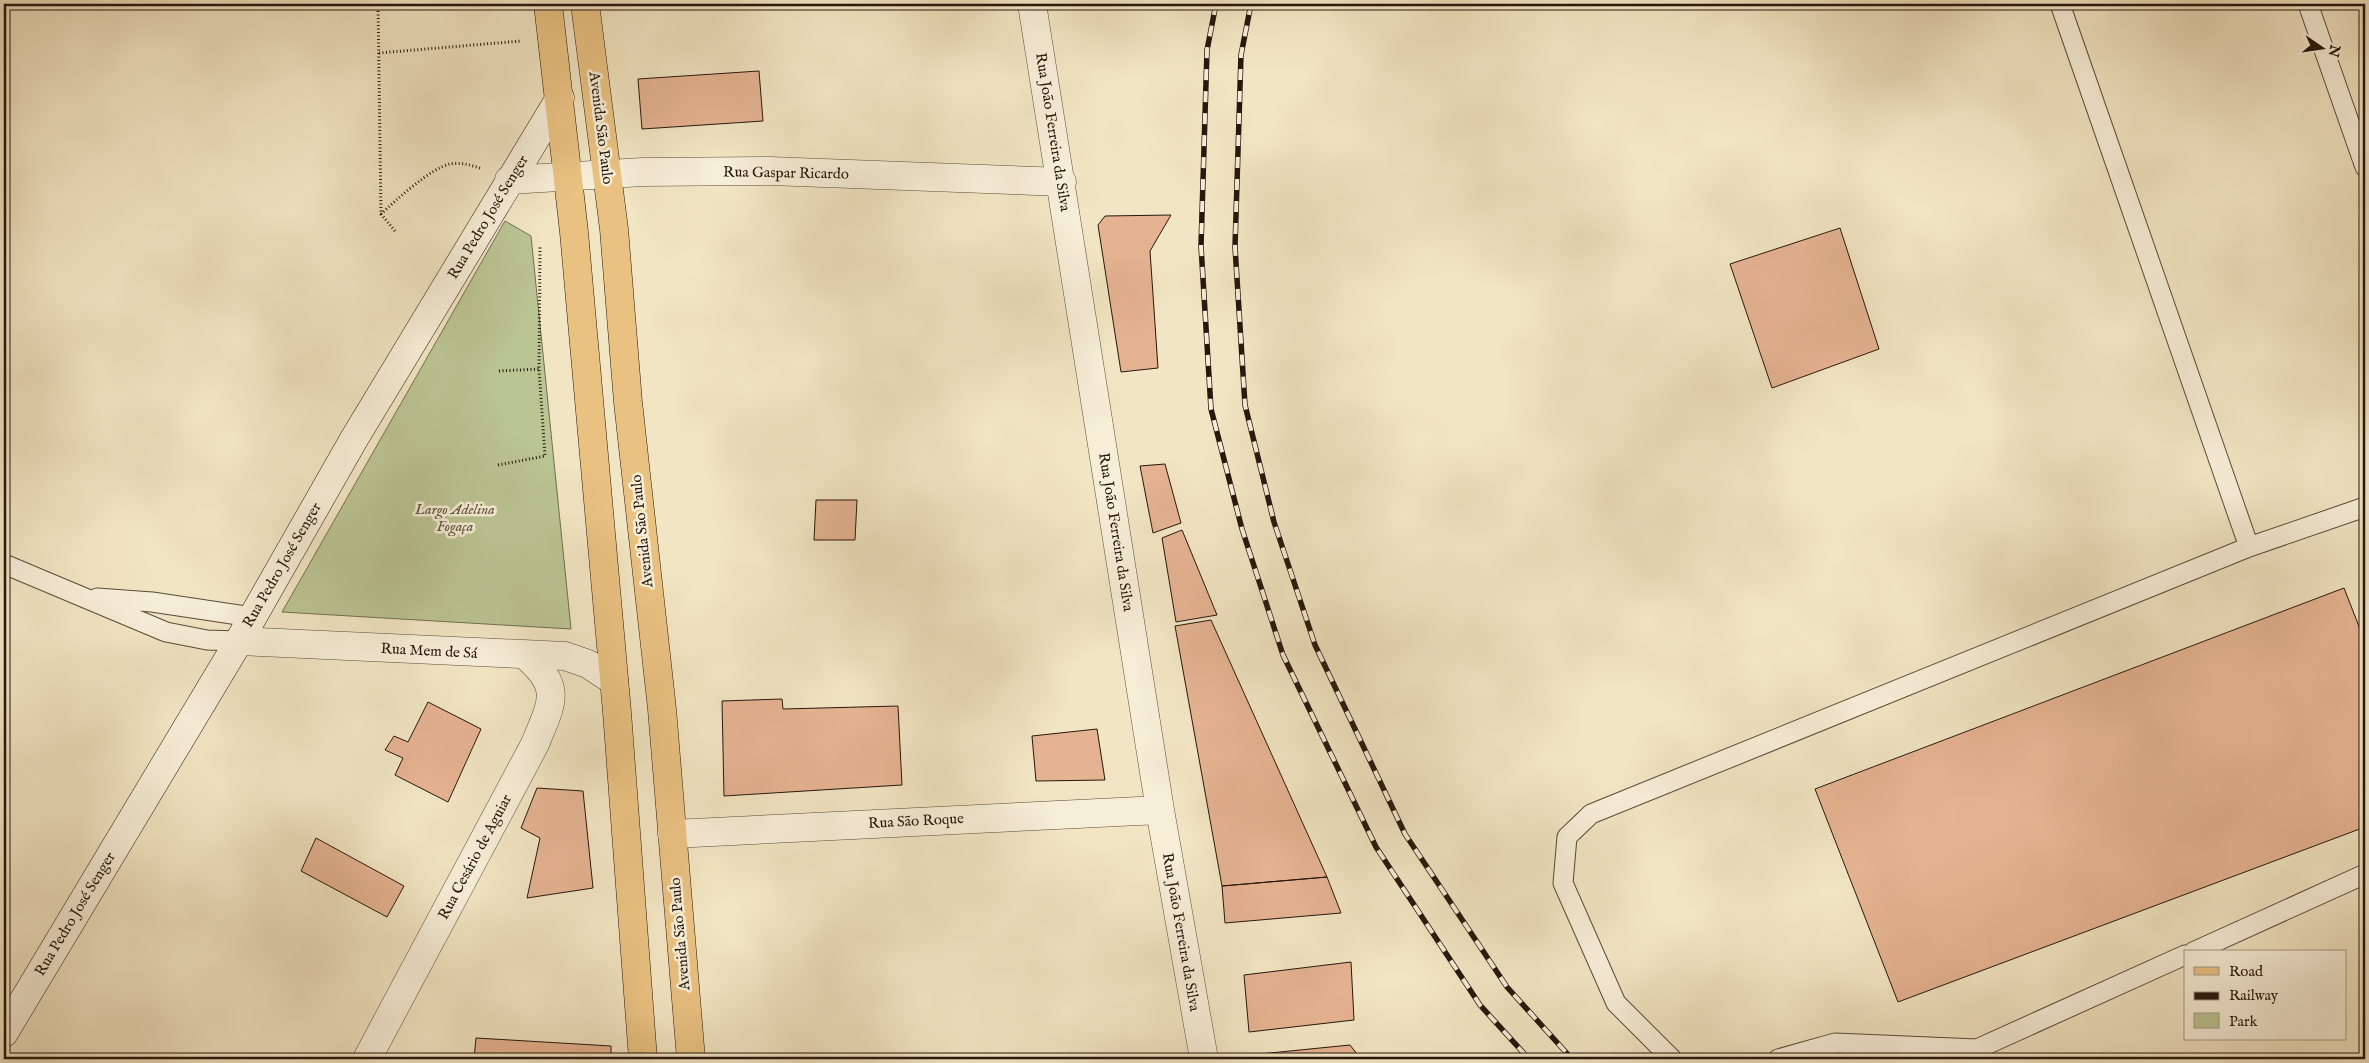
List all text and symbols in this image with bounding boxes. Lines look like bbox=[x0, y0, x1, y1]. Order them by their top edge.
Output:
north arrow bbox=[2296, 22, 2346, 72]
text: N bbox=[2324, 42, 2344, 59]
street label: Rua João Ferreira da Silva bbox=[1031, 51, 1075, 213]
street label: Avenida São Paulo bbox=[585, 70, 617, 185]
street label: Rua Pedro José Senger bbox=[443, 151, 533, 283]
street label: Rua Gaspar Ricardo bbox=[723, 162, 849, 184]
street label: Rua João Ferreira da Silva bbox=[1094, 451, 1138, 613]
street label: Avenida São Paulo bbox=[627, 474, 657, 589]
street label: Rua Pedro José Senger bbox=[238, 499, 326, 631]
park label: Largo Adelina Fogaça bbox=[414, 500, 495, 537]
street label: Rua Mem de Sá bbox=[380, 639, 478, 663]
street label: Rua Cesário de Aguiar bbox=[434, 791, 516, 923]
street label: Rua São Roque bbox=[868, 809, 964, 833]
street label: Rua Pedro José Senger bbox=[30, 848, 120, 980]
street label: Rua João Ferreira da Silva bbox=[1158, 851, 1204, 1013]
street label: Avenida São Paulo bbox=[666, 877, 694, 992]
legend bbox=[2184, 950, 2346, 1040]
text: Road bbox=[2229, 962, 2264, 981]
text: Railway bbox=[2229, 986, 2279, 1005]
text: Park bbox=[2229, 1012, 2259, 1031]

